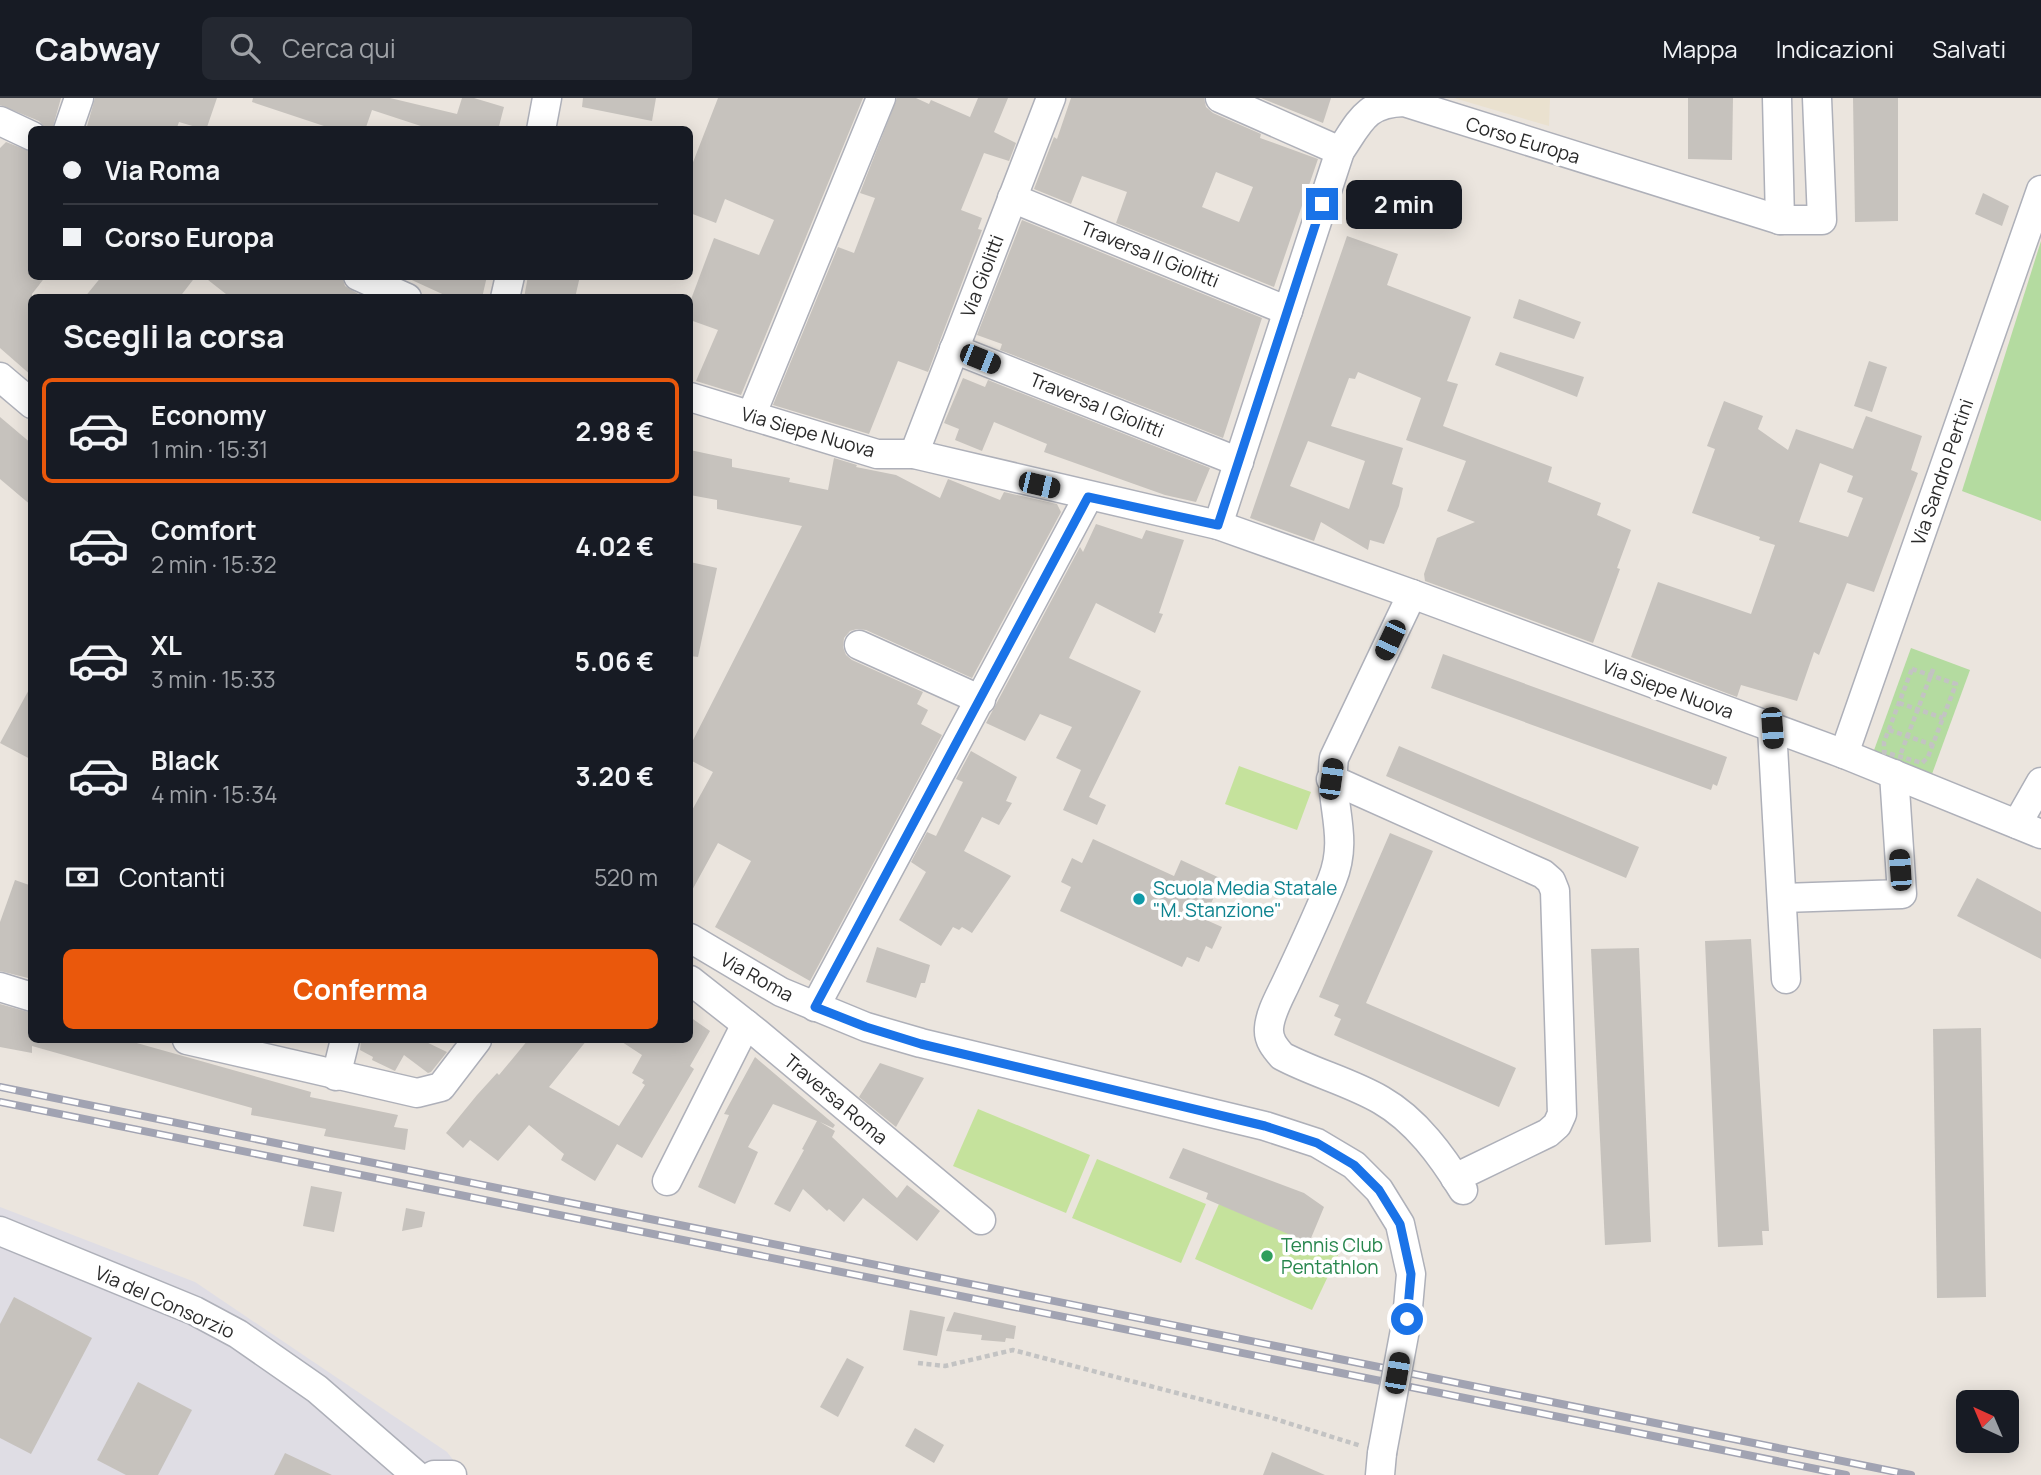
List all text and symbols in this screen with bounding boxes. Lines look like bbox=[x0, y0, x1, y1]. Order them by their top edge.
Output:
search box bbox=[202, 17, 692, 80]
text: Cabway bbox=[35, 26, 160, 71]
icon: search bbox=[226, 29, 264, 67]
text: Cerca qui bbox=[282, 30, 396, 66]
text: Mappa bbox=[1662, 32, 1738, 65]
text: Indicazioni bbox=[1776, 32, 1894, 65]
text: Salvati bbox=[1932, 32, 2006, 65]
street label: Corso Europa bbox=[1463, 110, 1583, 170]
text: Via Roma bbox=[105, 152, 220, 188]
callout: 2 min bbox=[1346, 180, 1462, 228]
route end bbox=[1306, 188, 1338, 220]
text: 2 min bbox=[1374, 188, 1434, 220]
street label: Traversa II Giolitti bbox=[1077, 214, 1223, 294]
text: Corso Europa bbox=[105, 219, 274, 255]
street label: Via Giolitti bbox=[954, 231, 1010, 321]
text: Scegli la corsa bbox=[63, 314, 285, 358]
car bbox=[957, 341, 1004, 377]
street label: Traversa I Giolitti bbox=[1026, 366, 1168, 444]
street label: Via Sandro Pertini bbox=[1905, 395, 1979, 549]
text: Economy bbox=[151, 397, 266, 433]
icon: car bbox=[67, 399, 130, 462]
street label: Via Siepe Nuova bbox=[738, 401, 878, 463]
text: 2.98 € bbox=[576, 413, 654, 449]
text: 1 min · 15:31 bbox=[151, 433, 268, 465]
car bbox=[1017, 470, 1062, 500]
text: Comfort bbox=[151, 512, 257, 548]
icon: car bbox=[67, 514, 130, 577]
text: 4.02 € bbox=[575, 528, 654, 564]
text: 2 min · 15:32 bbox=[151, 548, 277, 580]
car bbox=[1372, 617, 1409, 663]
text: XL bbox=[151, 627, 182, 663]
icon: car bbox=[67, 629, 130, 692]
text: 5.06 € bbox=[575, 643, 654, 679]
street label: Via Siepe Nuova bbox=[1599, 653, 1737, 725]
text: 3 min · 15:33 bbox=[151, 663, 276, 695]
car bbox=[1761, 706, 1784, 750]
text: Black bbox=[151, 742, 219, 778]
icon: car bbox=[67, 744, 130, 807]
car bbox=[1318, 757, 1345, 801]
text: 3.20 € bbox=[575, 758, 654, 794]
text: 4 min · 15:34 bbox=[151, 778, 278, 810]
car bbox=[1889, 848, 1912, 892]
icon: cash bbox=[63, 858, 101, 896]
text: Contanti bbox=[119, 859, 225, 895]
text: 520 m bbox=[594, 861, 658, 893]
place label: Scuola Media Statale "M. Stanzione" bbox=[1153, 875, 1337, 923]
marker: Scuola Media Statale "M. Stanzione" bbox=[1131, 891, 1147, 907]
street label: Via Roma bbox=[716, 946, 798, 1008]
button: Conferma bbox=[63, 949, 658, 1029]
street label: Traversa Roma bbox=[779, 1048, 893, 1150]
place label: Tennis Club Pentathlon bbox=[1281, 1232, 1383, 1280]
marker: Tennis Club Pentathlon bbox=[1259, 1248, 1275, 1264]
street label: Via del Consorzio bbox=[91, 1260, 239, 1344]
route start bbox=[1391, 1303, 1423, 1335]
car bbox=[1384, 1350, 1411, 1396]
north arrow bbox=[1956, 1390, 2020, 1452]
map controls bbox=[1956, 1390, 2019, 1453]

